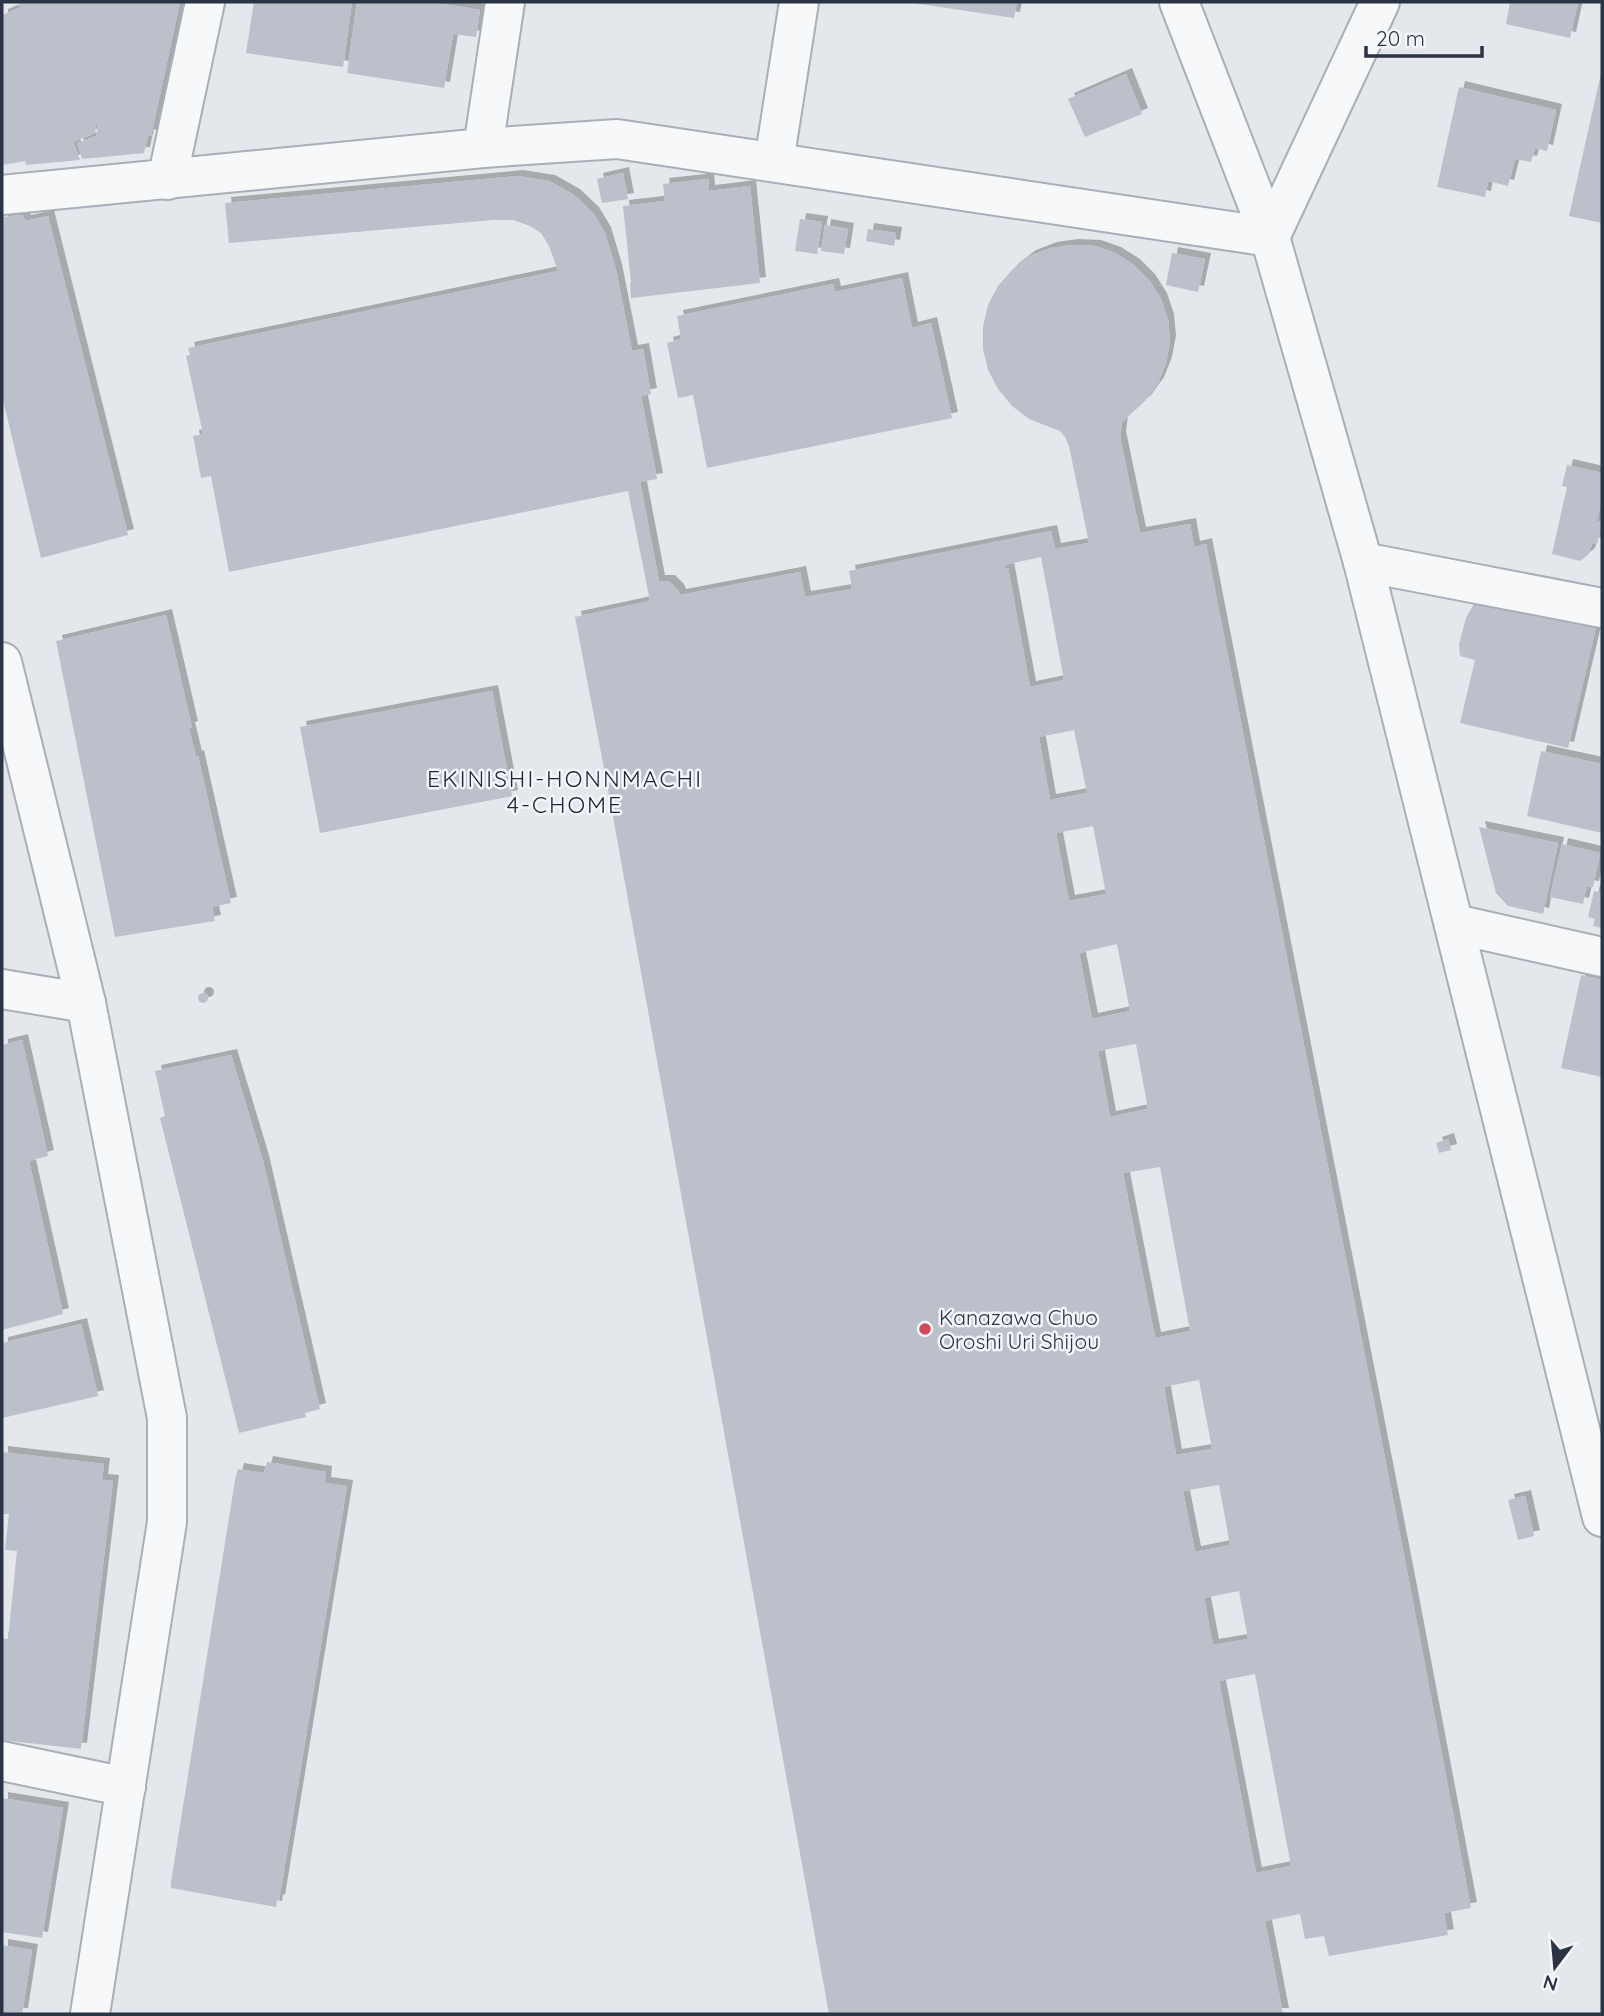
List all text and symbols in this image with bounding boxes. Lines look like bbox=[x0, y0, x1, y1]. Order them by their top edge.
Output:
scale bar bbox=[1366, 14, 1482, 58]
text: 20 m bbox=[1376, 25, 1425, 51]
district label: EKINISHI-HONNMACHI 4-CHOME bbox=[427, 764, 703, 819]
place label: Kanazawa Chuo Oroshi Uri Shijou bbox=[939, 1304, 1099, 1354]
marker: Kanazawa Chuo Oroshi Uri Shijou bbox=[917, 1321, 933, 1337]
north arrow bbox=[1520, 1932, 1590, 2002]
text: N bbox=[1540, 1970, 1560, 1997]

